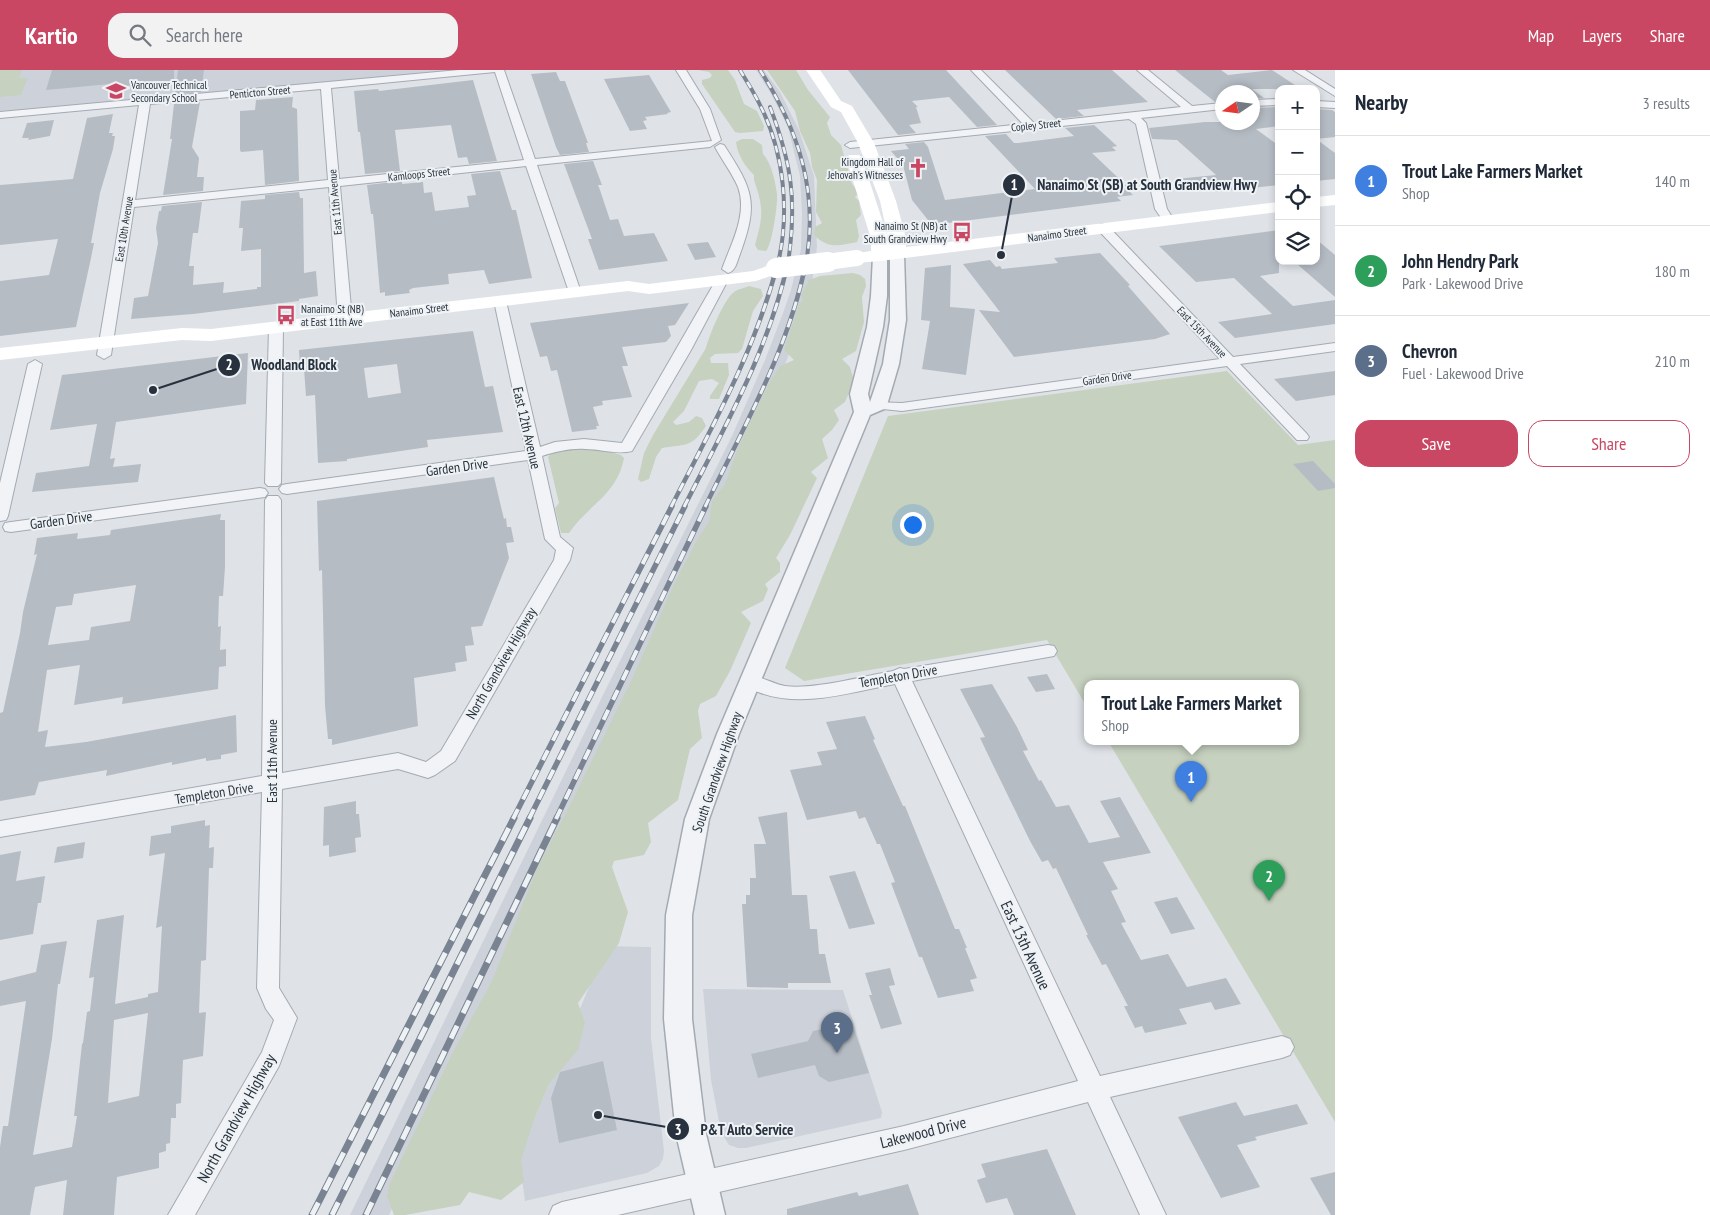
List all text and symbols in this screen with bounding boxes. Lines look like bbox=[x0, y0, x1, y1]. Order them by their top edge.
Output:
search box bbox=[108, 13, 458, 58]
text: Kartio bbox=[25, 20, 78, 51]
icon: search bbox=[126, 21, 154, 49]
text: Search here bbox=[166, 23, 243, 47]
text: Map bbox=[1528, 24, 1554, 47]
text: Layers bbox=[1582, 24, 1622, 47]
text: Share bbox=[1650, 24, 1685, 47]
place label: Vancouver Technical Secondary School bbox=[130, 78, 208, 105]
school or university icon: Vancouver Technical Secondary School bbox=[105, 80, 127, 102]
street label: Penticton Street bbox=[229, 82, 291, 102]
north arrow bbox=[1215, 85, 1260, 130]
map controls bbox=[1275, 85, 1320, 265]
button: + bbox=[1275, 85, 1320, 130]
text: Nearby bbox=[1355, 89, 1408, 116]
text: 3 results bbox=[1643, 93, 1690, 113]
street label: Copley Street bbox=[1010, 115, 1062, 135]
button: − bbox=[1275, 130, 1320, 175]
place label: Kingdom Hall of Jehovah's Witnesses bbox=[827, 155, 904, 182]
church icon: Kingdom Hall of Jehovah's Witnesses bbox=[907, 157, 929, 179]
text: Trout Lake Farmers Market bbox=[1402, 159, 1582, 183]
street label: Kamloops Street bbox=[387, 164, 451, 184]
street label: East 11th Avenue bbox=[325, 168, 345, 235]
callout: Nanaimo St (SB) at South Grandview Hwy bbox=[1002, 170, 1267, 200]
text: 1 bbox=[1367, 171, 1375, 191]
text: 140 m bbox=[1655, 171, 1690, 191]
text: 1 bbox=[1010, 175, 1018, 194]
text: Nanaimo St (SB) at South Grandview Hwy bbox=[1037, 175, 1258, 194]
button: locate bbox=[1275, 175, 1320, 220]
text: Shop bbox=[1402, 183, 1430, 203]
street label: East 10th Avenue bbox=[112, 195, 136, 263]
place label: Nanaimo St (NB) at South Grandview Hwy bbox=[864, 219, 948, 246]
button: layers bbox=[1275, 220, 1320, 265]
bus stop icon: Nanaimo St (NB) at South Grandview Hwy bbox=[951, 221, 973, 243]
street label: Nanaimo Street bbox=[1027, 223, 1087, 245]
text: John Hendry Park bbox=[1402, 249, 1519, 273]
text: 2 bbox=[1367, 261, 1375, 281]
text: 180 m bbox=[1655, 261, 1690, 281]
text: Park · Lakewood Drive bbox=[1402, 273, 1523, 293]
street label: Nanaimo Street bbox=[389, 299, 449, 321]
place label: Nanaimo St (NB) at East 11th Ave bbox=[301, 302, 364, 329]
street label: East 15th Avenue bbox=[1174, 303, 1230, 361]
bus stop icon: Nanaimo St (NB) at East 11th Ave bbox=[275, 304, 297, 326]
text: Chevron bbox=[1402, 339, 1457, 363]
callout: Woodland Block bbox=[217, 350, 347, 380]
text: 3 bbox=[1367, 351, 1375, 371]
text: 210 m bbox=[1655, 351, 1690, 371]
text: 2 bbox=[225, 355, 233, 374]
text: Woodland Block bbox=[250, 355, 338, 374]
text: Fuel · Lakewood Drive bbox=[1402, 363, 1524, 383]
street label: Garden Drive bbox=[1082, 368, 1133, 388]
street label: East 12th Avenue bbox=[509, 385, 545, 471]
button: Save bbox=[1355, 420, 1518, 467]
button: Share bbox=[1528, 420, 1690, 467]
street label: Garden Drive bbox=[425, 454, 490, 480]
street label: Garden Drive bbox=[29, 507, 94, 533]
your location bbox=[900, 512, 926, 538]
street label: North Grandview Highway bbox=[462, 603, 541, 722]
street label: Templeton Drive bbox=[857, 660, 939, 692]
popup bbox=[1084, 680, 1299, 745]
text: Trout Lake Farmers Market bbox=[1101, 691, 1282, 715]
street label: South Grandview Highway bbox=[688, 709, 746, 835]
text: Shop bbox=[1101, 715, 1129, 735]
street label: East 11th Avenue bbox=[263, 719, 281, 803]
pin: 1 bbox=[1175, 761, 1207, 802]
street label: Templeton Drive bbox=[173, 778, 255, 808]
pin: 2 bbox=[1253, 860, 1285, 901]
street label: East 13th Avenue bbox=[997, 897, 1055, 993]
pin: 3 bbox=[821, 1012, 853, 1053]
street label: North Grandview Highway bbox=[192, 1050, 280, 1186]
street label: Lakewood Drive bbox=[878, 1112, 968, 1152]
callout: P&T Auto Service bbox=[665, 1114, 804, 1144]
text: 3 bbox=[674, 1120, 682, 1139]
text: P&T Auto Service bbox=[701, 1120, 793, 1139]

